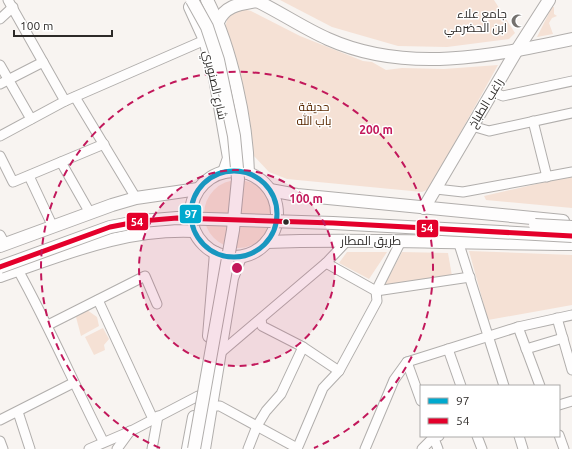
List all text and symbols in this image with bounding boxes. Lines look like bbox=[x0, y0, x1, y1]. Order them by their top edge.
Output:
place label: جامع علاء ابن الحضرمي bbox=[444, 7, 507, 38]
scale bar bbox=[14, 12, 112, 38]
mosque icon: جامع علاء ابن الحضرمي bbox=[510, 13, 526, 29]
text: 100 m bbox=[20, 19, 53, 32]
street label: شارع الصنوبري bbox=[197, 49, 230, 122]
street label: راغب الطباخ bbox=[466, 76, 507, 131]
park label: حديقة باب الله bbox=[297, 100, 331, 128]
text: 200 m bbox=[359, 123, 393, 136]
text: 100 m bbox=[289, 192, 323, 205]
line badge: 97 bbox=[179, 204, 202, 224]
text: 97 bbox=[185, 208, 197, 220]
line badge: 54 bbox=[126, 212, 149, 231]
text: 54 bbox=[131, 216, 143, 228]
unlabelled marker bbox=[281, 217, 291, 227]
line badge: 54 bbox=[416, 219, 439, 238]
text: 54 bbox=[421, 222, 433, 234]
street label: طريق المطار bbox=[340, 234, 401, 248]
centre of rings bbox=[230, 261, 244, 275]
legend bbox=[420, 385, 560, 437]
text: 97 bbox=[456, 394, 470, 407]
text: 54 bbox=[456, 414, 470, 427]

